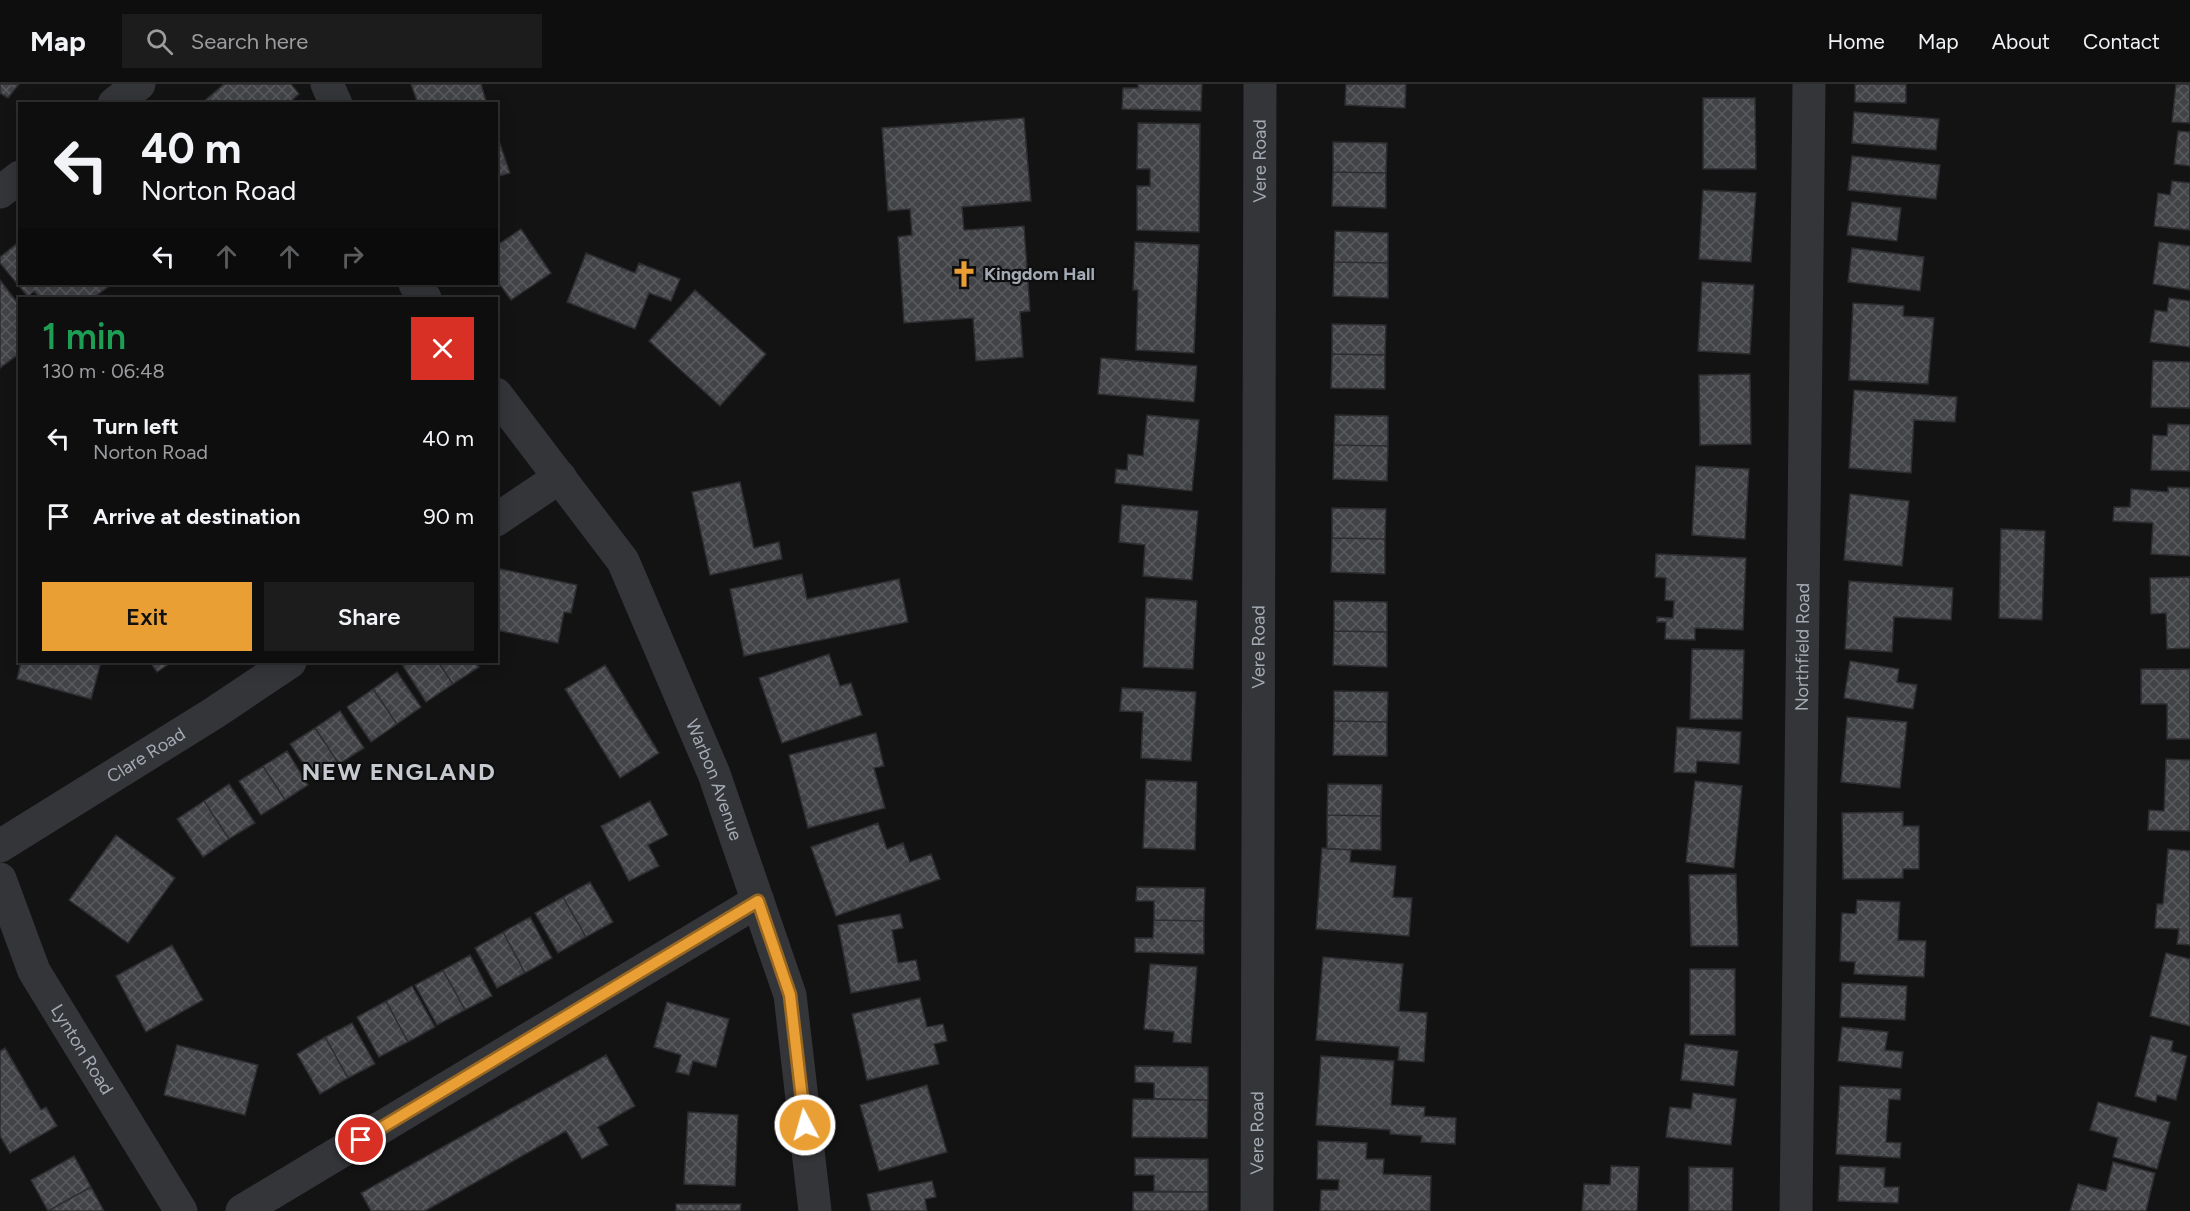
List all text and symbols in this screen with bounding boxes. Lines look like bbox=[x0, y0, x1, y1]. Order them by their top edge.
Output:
search box bbox=[122, 14, 542, 68]
text: Map bbox=[30, 24, 86, 58]
icon: search bbox=[143, 25, 176, 58]
text: Search here bbox=[191, 28, 308, 55]
text: Home bbox=[1828, 29, 1885, 54]
text: Map bbox=[1918, 29, 1959, 54]
text: About bbox=[1992, 29, 2050, 54]
text: Contact bbox=[2083, 29, 2160, 54]
street label: Vere Road bbox=[1249, 119, 1271, 203]
text: 40 m bbox=[141, 123, 241, 174]
icon: left bbox=[42, 126, 120, 204]
text: Norton Road bbox=[141, 174, 296, 207]
icon: left bbox=[147, 240, 180, 273]
icon: ahead bbox=[210, 240, 243, 273]
icon: ahead bbox=[273, 240, 306, 273]
icon: right bbox=[336, 240, 369, 273]
church icon: Kingdom Hall bbox=[949, 259, 979, 289]
place label: Kingdom Hall bbox=[984, 263, 1095, 285]
text: 1 min bbox=[42, 315, 126, 358]
button: close bbox=[411, 317, 474, 380]
text: 130 m · 06:48 bbox=[42, 359, 165, 383]
text: Turn left bbox=[93, 413, 179, 440]
icon: left bbox=[42, 422, 75, 455]
text: 40 m bbox=[422, 425, 474, 452]
text: Norton Road bbox=[93, 440, 208, 464]
icon: arrive bbox=[42, 500, 75, 533]
text: Arrive at destination bbox=[93, 503, 301, 530]
text: 90 m bbox=[423, 503, 474, 530]
button: Exit bbox=[42, 582, 252, 651]
button: Share bbox=[264, 582, 474, 651]
street label: Northfield Road bbox=[1791, 583, 1814, 711]
street label: Vere Road bbox=[1247, 605, 1270, 689]
street label: Warbon Avenue bbox=[681, 716, 747, 844]
street label: Clare Road bbox=[103, 723, 189, 788]
district label: NEW ENGLAND bbox=[302, 757, 496, 786]
street label: Lynton Road bbox=[46, 1000, 118, 1099]
street label: Vere Road bbox=[1246, 1091, 1268, 1175]
position arrow bbox=[773, 1093, 837, 1157]
pin bbox=[335, 1114, 386, 1165]
icon: arrive bbox=[344, 1123, 377, 1156]

